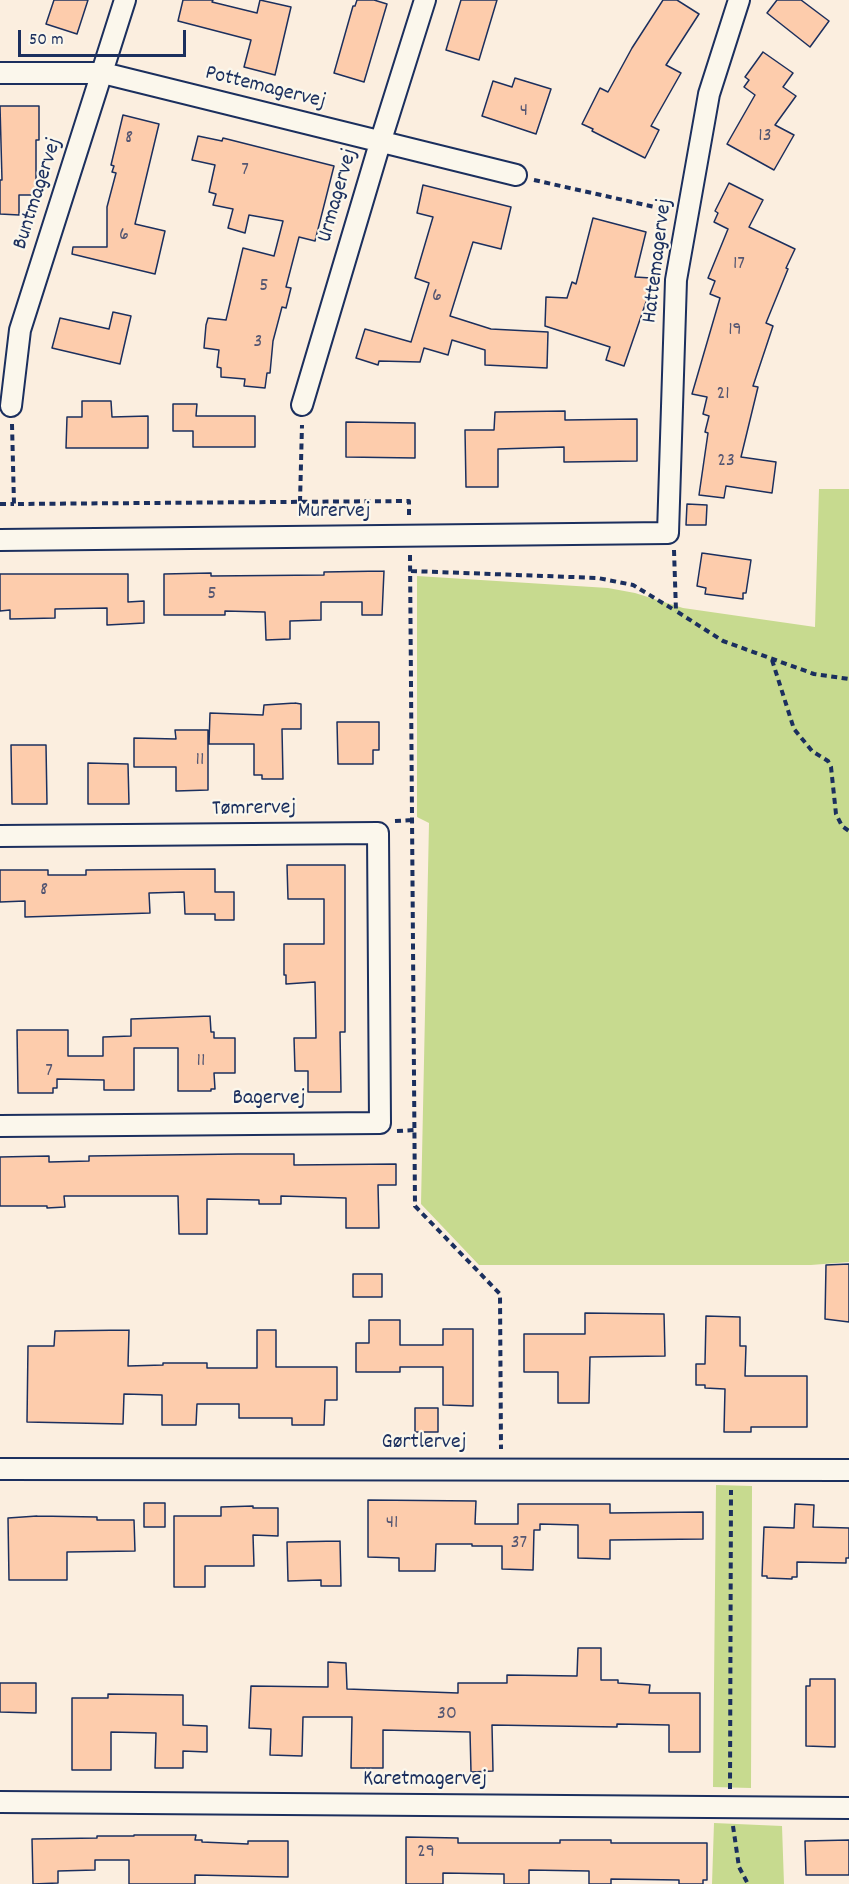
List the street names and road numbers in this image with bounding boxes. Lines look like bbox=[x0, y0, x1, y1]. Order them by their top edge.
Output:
street label: Pottemagervej bbox=[202, 61, 328, 117]
street label: Buntmagervej bbox=[9, 135, 69, 253]
street label: Urmagervej bbox=[313, 146, 365, 246]
street label: Hattemagervej bbox=[638, 197, 680, 325]
street label: Murervej bbox=[298, 500, 370, 526]
street label: Tømrervej bbox=[212, 796, 296, 824]
street label: Bagervej bbox=[233, 1087, 305, 1113]
street label: Gørtlervej bbox=[382, 1431, 466, 1457]
street label: Karetmagervej bbox=[363, 1768, 487, 1794]

